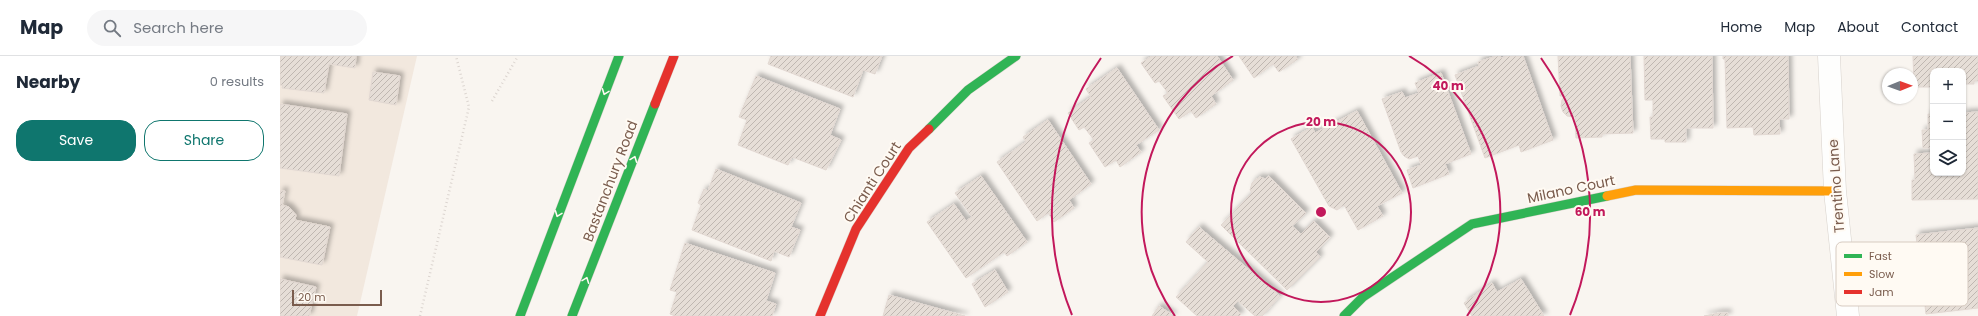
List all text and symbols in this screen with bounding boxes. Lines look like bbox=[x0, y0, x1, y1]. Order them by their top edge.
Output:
search box bbox=[87, 10, 367, 46]
text: Map bbox=[20, 14, 63, 41]
icon: search bbox=[101, 17, 123, 39]
text: Search here bbox=[133, 17, 224, 38]
text: Home bbox=[1720, 17, 1762, 37]
text: Map bbox=[1784, 17, 1815, 37]
text: About bbox=[1837, 17, 1879, 37]
text: Contact bbox=[1901, 17, 1958, 37]
north arrow bbox=[1882, 68, 1918, 104]
map controls bbox=[1930, 68, 1966, 176]
button: + bbox=[1930, 68, 1966, 104]
text: Nearby bbox=[16, 70, 80, 94]
text: 0 results bbox=[210, 72, 264, 91]
text: 40 m bbox=[1432, 77, 1464, 94]
one-way arrow bbox=[601, 89, 609, 96]
button: − bbox=[1930, 104, 1966, 140]
text: 20 m bbox=[1306, 113, 1336, 130]
street label: Bastanchury Road bbox=[578, 117, 642, 245]
button: Save bbox=[16, 120, 136, 161]
button: Share bbox=[144, 120, 264, 161]
street label: Chianti Court bbox=[838, 138, 906, 226]
street label: Trentino Lane bbox=[1823, 138, 1849, 233]
button: layers bbox=[1930, 140, 1966, 176]
one-way arrow bbox=[629, 155, 637, 162]
street label: Milano Court bbox=[1525, 170, 1617, 208]
text: 60 m bbox=[1575, 203, 1606, 220]
centre of rings bbox=[1314, 205, 1328, 219]
one-way arrow bbox=[555, 210, 563, 217]
legend bbox=[1836, 242, 1968, 306]
text: Fast bbox=[1869, 248, 1892, 264]
text: Slow bbox=[1869, 266, 1894, 282]
one-way arrow bbox=[582, 276, 590, 283]
text: Jam bbox=[1869, 284, 1894, 300]
scale bar bbox=[292, 288, 382, 307]
text: 20 m bbox=[298, 289, 326, 305]

